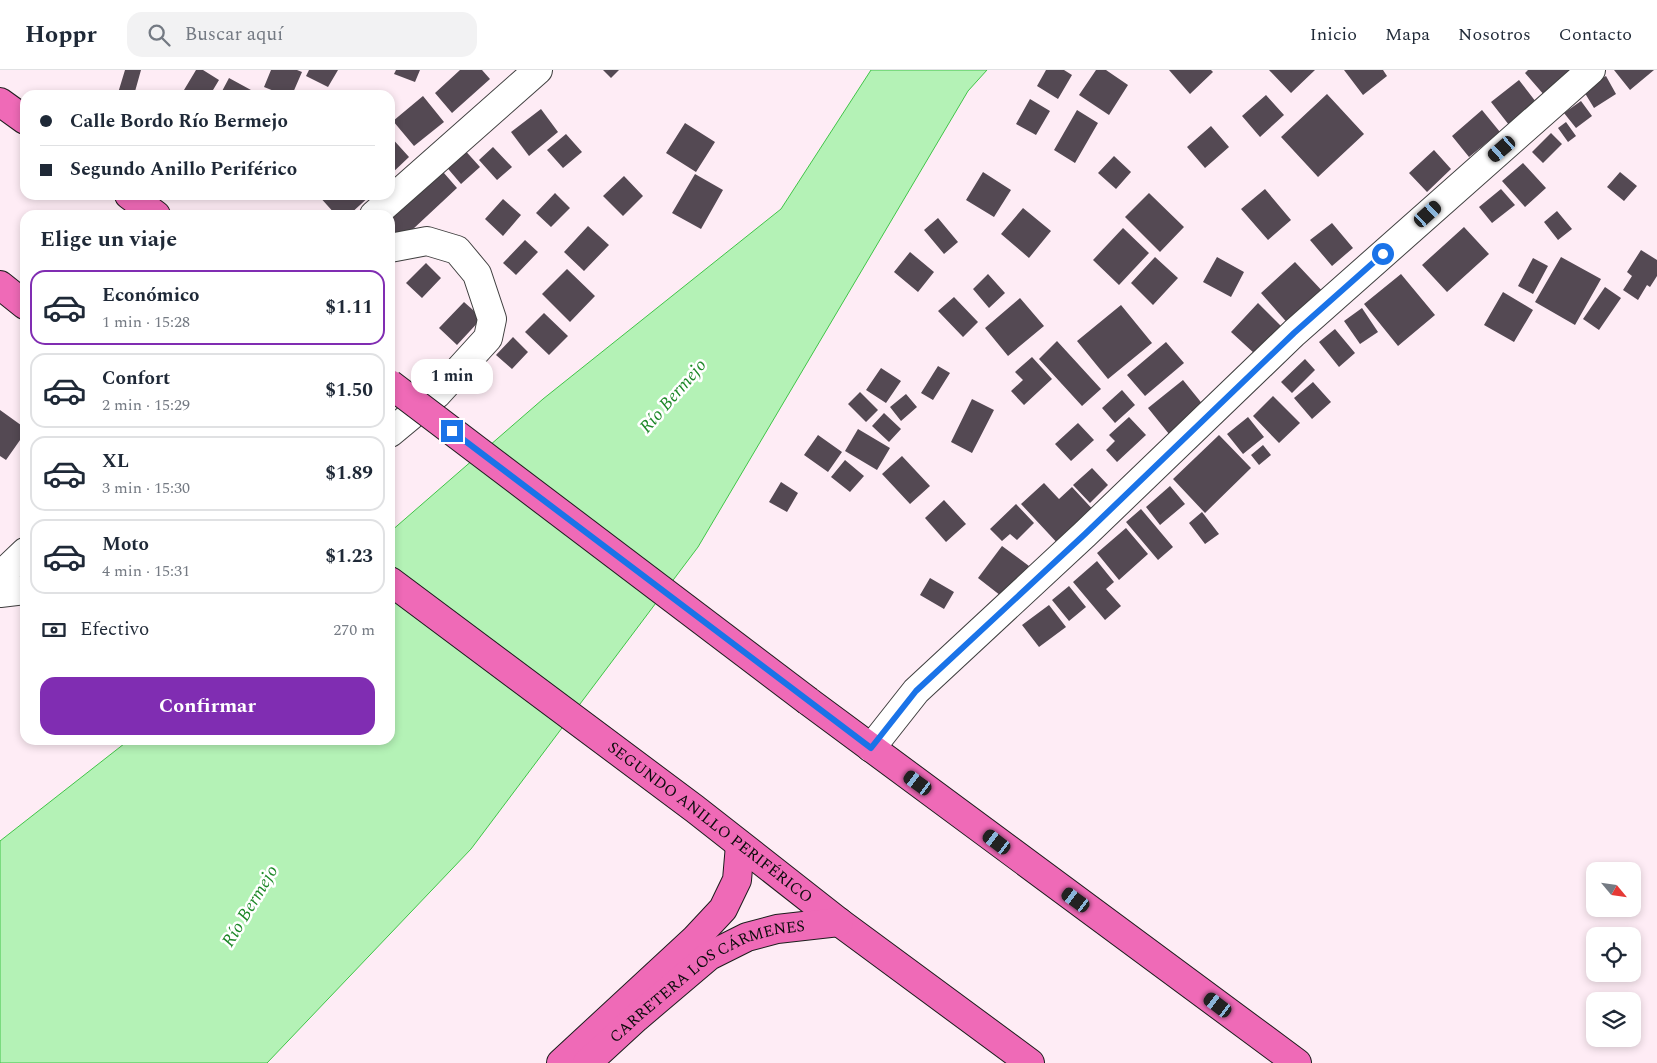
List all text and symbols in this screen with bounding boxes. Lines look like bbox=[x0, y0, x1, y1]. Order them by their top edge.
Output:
search box bbox=[127, 12, 477, 57]
text: Hoppr bbox=[25, 17, 97, 53]
text: Buscar aquí bbox=[185, 20, 283, 49]
icon: search bbox=[145, 21, 173, 49]
text: Inicio bbox=[1310, 21, 1357, 48]
text: Mapa bbox=[1385, 21, 1430, 48]
text: Nosotros bbox=[1458, 21, 1531, 48]
text: Contacto bbox=[1559, 21, 1632, 48]
text: Calle Bordo Río Bermejo bbox=[70, 107, 288, 136]
car bbox=[1485, 133, 1518, 165]
text: Segundo Anillo Periférico bbox=[70, 155, 297, 184]
car bbox=[1411, 198, 1444, 230]
text: Elige un viaje bbox=[40, 223, 177, 256]
route start bbox=[1372, 243, 1394, 265]
text: Económico bbox=[102, 281, 199, 310]
icon: car bbox=[42, 285, 87, 330]
text: $1.11 bbox=[325, 293, 373, 322]
text: 1 min · 15:28 bbox=[102, 310, 190, 334]
water label: Río Bermejo bbox=[633, 353, 713, 439]
callout: 1 min bbox=[411, 358, 493, 394]
text: Confort bbox=[102, 364, 170, 393]
text: 1 min bbox=[431, 364, 473, 388]
icon: car bbox=[42, 368, 87, 413]
text: $1.50 bbox=[325, 376, 373, 405]
text: 2 min · 15:29 bbox=[102, 393, 190, 417]
route end bbox=[441, 420, 463, 442]
text: XL bbox=[102, 447, 129, 476]
icon: car bbox=[42, 451, 87, 496]
text: $1.89 bbox=[325, 459, 373, 488]
text: 3 min · 15:30 bbox=[102, 476, 190, 500]
text: Moto bbox=[102, 530, 149, 559]
icon: car bbox=[42, 534, 87, 579]
text: $1.23 bbox=[325, 542, 373, 571]
text: 4 min · 15:31 bbox=[102, 559, 190, 583]
text: Efectivo bbox=[80, 615, 149, 644]
icon: cash bbox=[40, 616, 68, 644]
text: 270 m bbox=[333, 618, 375, 642]
button: Confirmar bbox=[40, 677, 375, 735]
street label: SEGUNDO ANILLO PERIFÉRICO bbox=[603, 736, 818, 909]
car bbox=[901, 768, 934, 798]
car bbox=[980, 827, 1013, 857]
water label: Río Bermejo bbox=[215, 860, 285, 952]
north arrow bbox=[1586, 862, 1641, 918]
map controls bbox=[1586, 862, 1641, 1047]
car bbox=[1059, 885, 1092, 915]
street label: CARRETERA LOS CÁRMENES bbox=[604, 914, 806, 1049]
button: locate bbox=[1586, 927, 1641, 982]
car bbox=[1201, 990, 1234, 1020]
button: layers bbox=[1586, 992, 1641, 1047]

